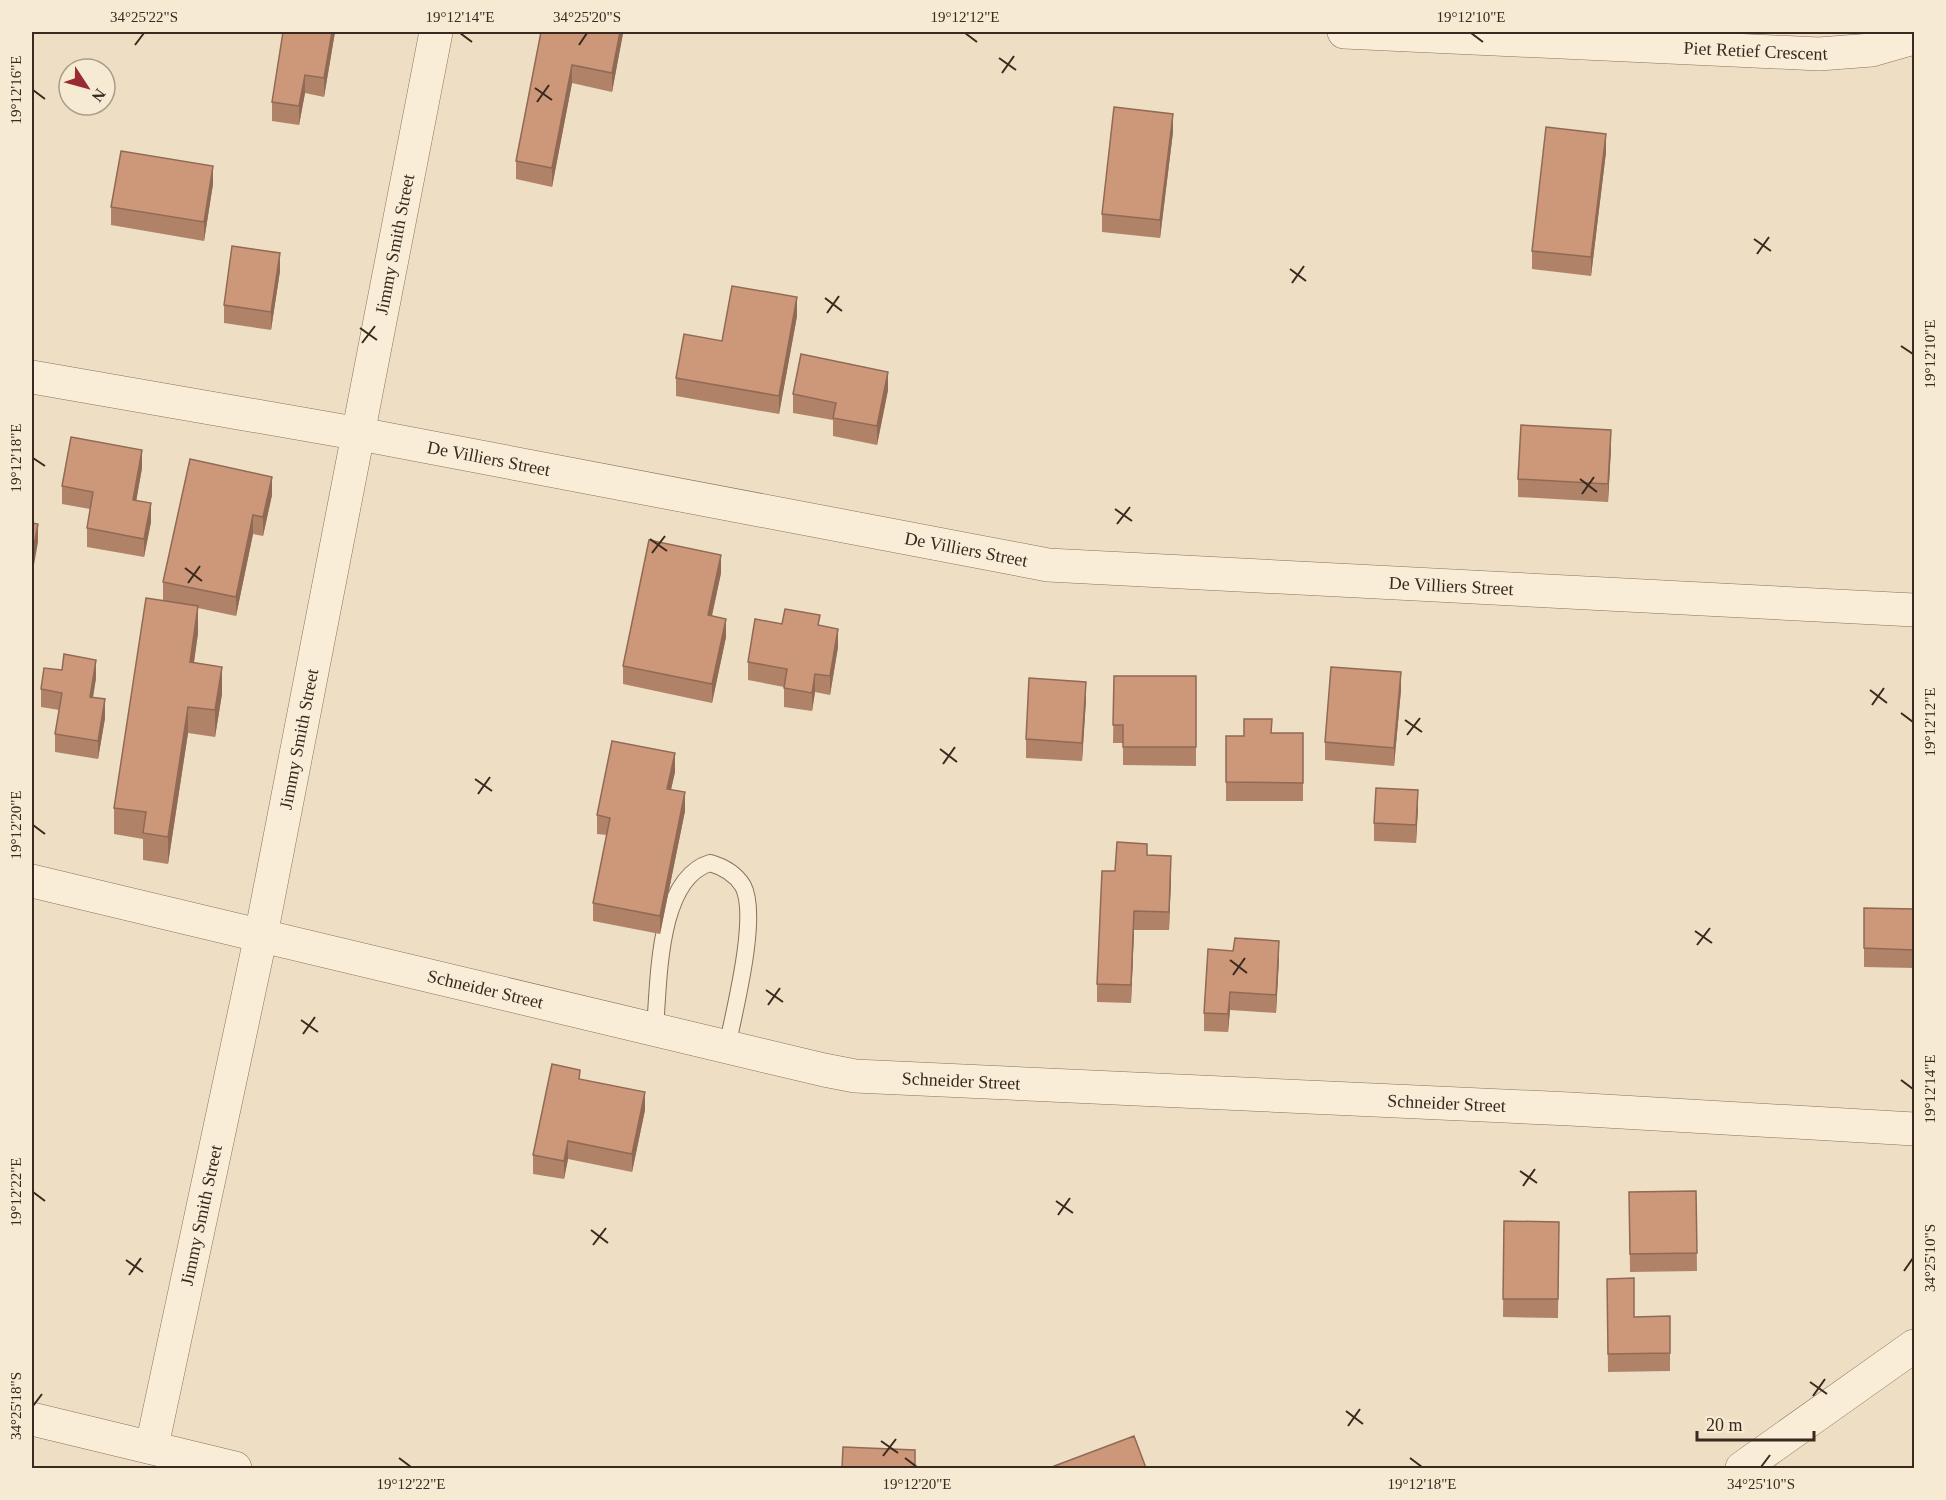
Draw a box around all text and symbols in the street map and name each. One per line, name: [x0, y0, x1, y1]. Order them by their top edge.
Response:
text: 34°25'22"S: [110, 9, 178, 25]
text: 19°12'14"E: [426, 9, 495, 25]
text: 34°25'20"S: [553, 9, 621, 25]
text: 19°12'12"E: [931, 9, 1000, 25]
text: 19°12'10"E: [1437, 9, 1506, 25]
street label: Piet Retief Crescent: [1683, 38, 1828, 64]
text: 19°12'16"E: [8, 56, 24, 125]
north arrow: [57, 57, 117, 117]
text: N: [88, 86, 109, 106]
street label: Jimmy Smith Street: [371, 172, 418, 317]
text: 19°12'10"E: [1922, 320, 1938, 389]
text: 19°12'18"E: [8, 424, 24, 493]
street label: De Villiers Street: [426, 437, 552, 480]
street label: De Villiers Street: [903, 528, 1029, 571]
street label: De Villiers Street: [1388, 573, 1514, 599]
street label: Jimmy Smith Street: [276, 667, 322, 811]
text: 19°12'12"E: [1922, 688, 1938, 757]
text: 19°12'20"E: [8, 791, 24, 860]
street label: Schneider Street: [425, 966, 545, 1013]
text: 19°12'14"E: [1922, 1055, 1938, 1124]
street label: Schneider Street: [901, 1068, 1021, 1094]
street label: Schneider Street: [1387, 1091, 1506, 1116]
street label: Jimmy Smith Street: [177, 1143, 226, 1287]
text: 19°12'22"E: [8, 1158, 24, 1227]
text: 34°25'10"S: [1922, 1224, 1938, 1292]
text: 34°25'18"S: [8, 1372, 24, 1440]
scale bar: [1697, 1404, 1814, 1442]
text: 20 m: [1706, 1415, 1743, 1435]
text: 19°12'22"E: [377, 1476, 446, 1492]
text: 19°12'20"E: [883, 1476, 952, 1492]
text: 19°12'18"E: [1388, 1476, 1457, 1492]
text: 34°25'10"S: [1727, 1476, 1795, 1492]

